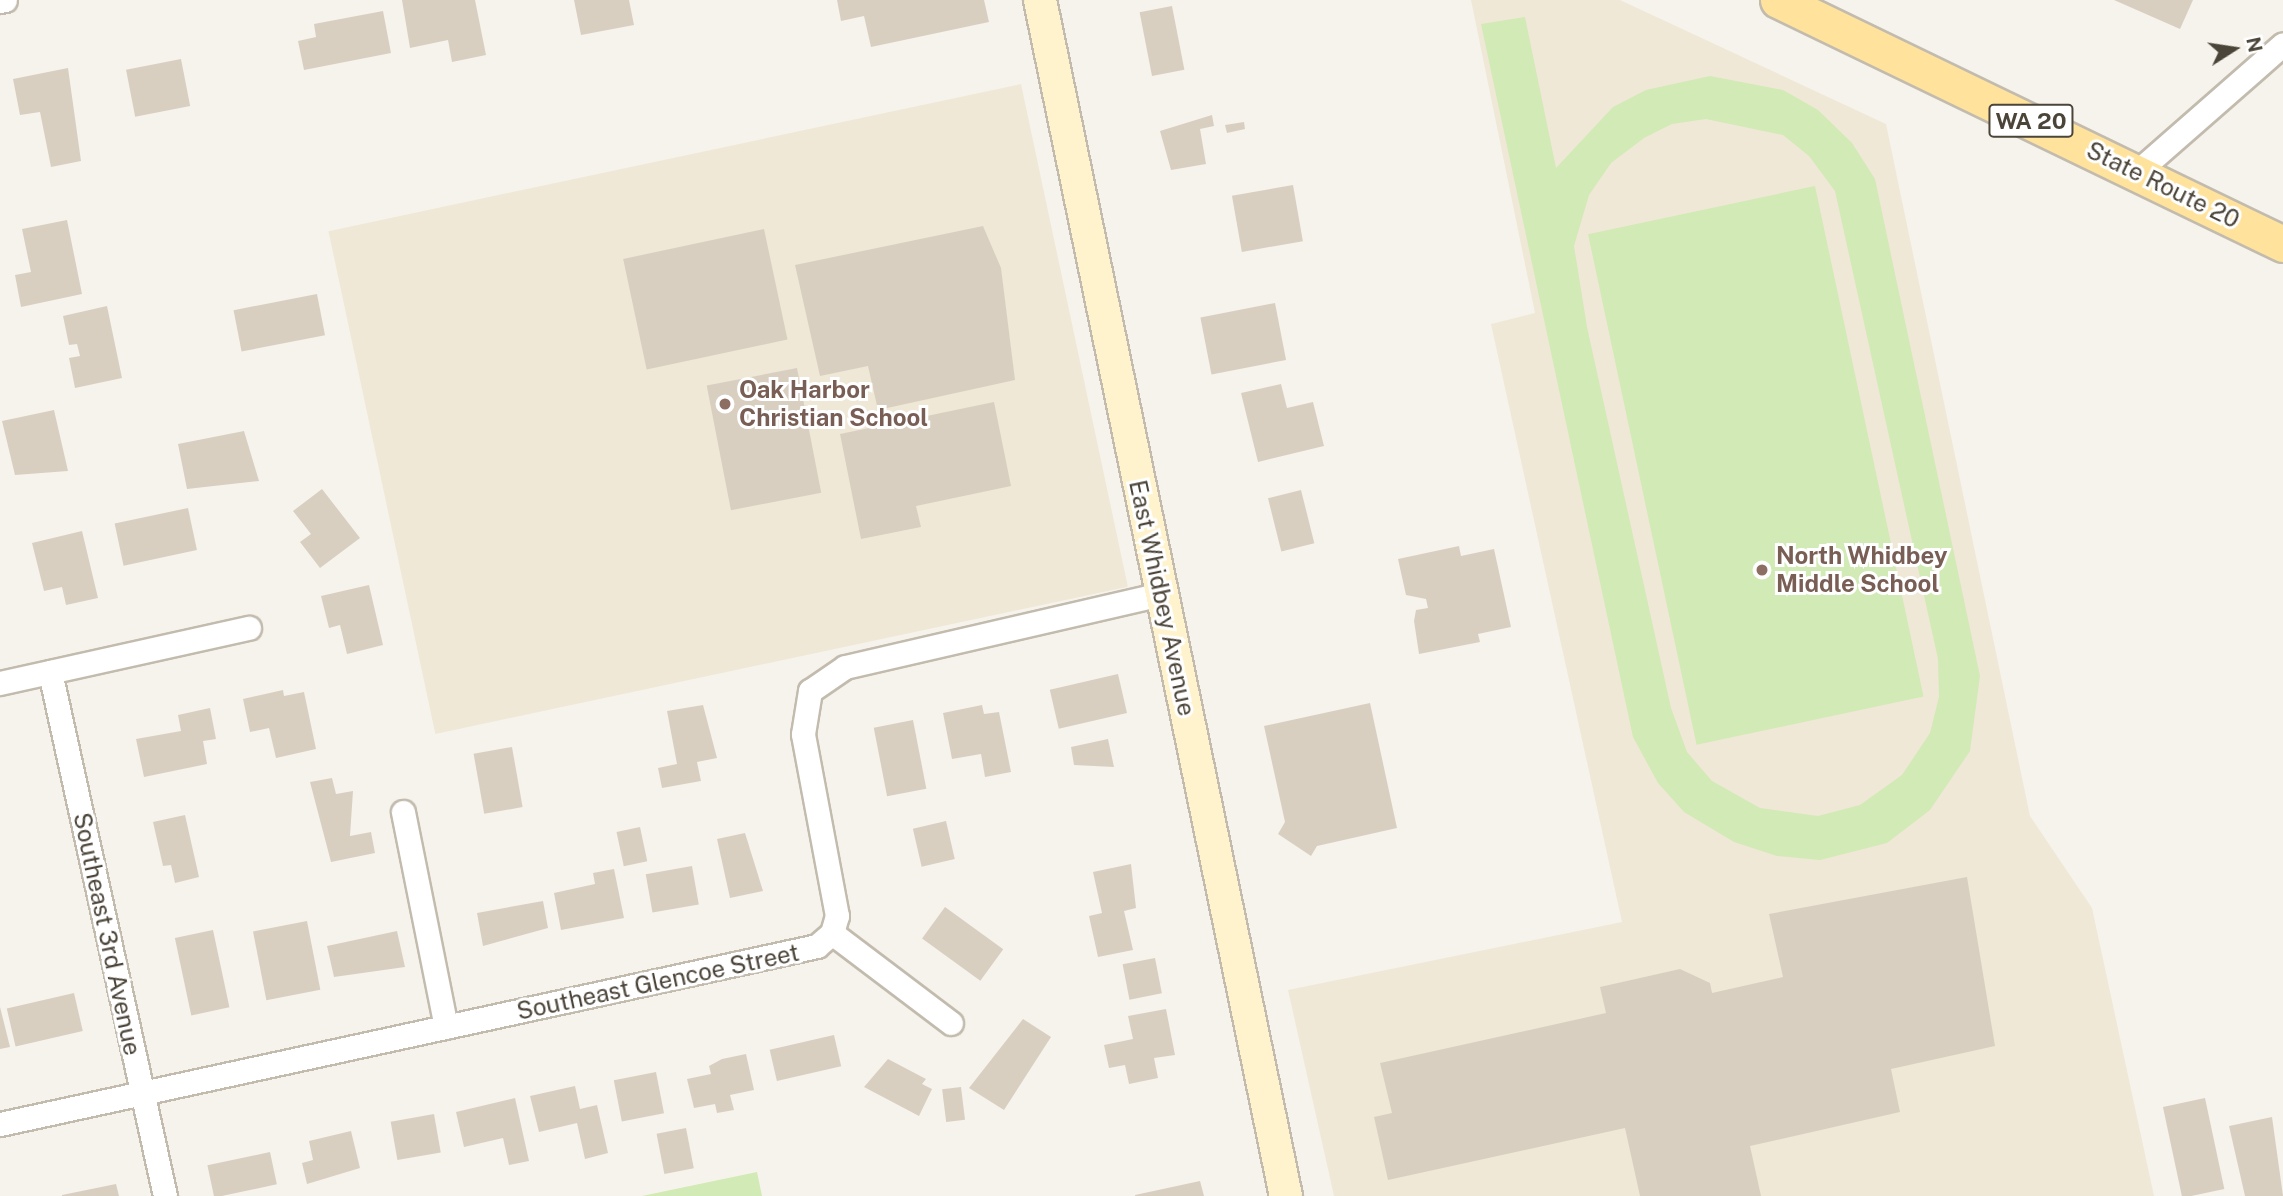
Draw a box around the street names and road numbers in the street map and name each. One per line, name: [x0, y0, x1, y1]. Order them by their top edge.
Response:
road number: WA 20: [1987, 102, 2075, 140]
street label: State Route 20: [2082, 135, 2244, 235]
street label: East Whidbey Avenue: [1123, 477, 1201, 719]
street label: Southeast 3rd Avenue: [67, 810, 147, 1058]
street label: Southeast Glencoe Street: [514, 938, 802, 1026]

